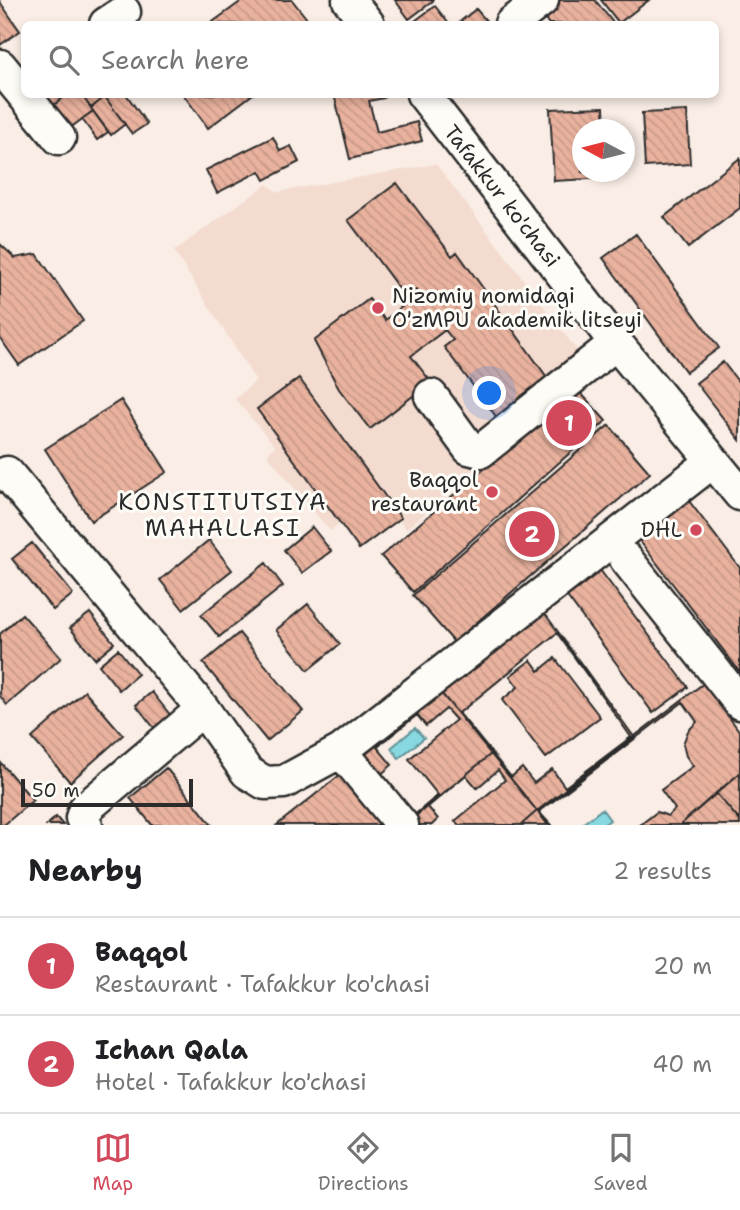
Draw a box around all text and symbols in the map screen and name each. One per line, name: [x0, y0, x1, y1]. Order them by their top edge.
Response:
search box: [21, 21, 719, 98]
icon: search: [45, 41, 83, 79]
text: Search here: [101, 42, 250, 77]
street label: Tafakkur ko'chasi: [438, 119, 566, 273]
north arrow: [572, 119, 635, 182]
place label: Nizomiy nomidagi O'zMPU akademik litseyi: [392, 282, 642, 334]
marker: Nizomiy nomidagi O'zMPU akademik litseyi: [370, 300, 386, 316]
your location: [472, 376, 506, 410]
pin: 1: [546, 397, 592, 449]
place label: Baqqol restaurant: [371, 466, 479, 518]
marker: Baqqol restaurant: [484, 484, 500, 500]
district label: KONSTITUTSIYA MAHALLASI: [118, 487, 328, 543]
pin: 2: [509, 508, 555, 560]
place label: DHL: [641, 516, 682, 544]
marker: DHL: [688, 522, 704, 538]
scale bar: [21, 776, 192, 808]
text: 50 m: [32, 778, 80, 803]
text: Nearby: [28, 850, 143, 891]
text: 2 results: [613, 856, 712, 886]
text: Baqqol: [95, 934, 188, 969]
text: 1: [46, 951, 56, 981]
text: 20 m: [653, 951, 712, 981]
text: Restaurant · Tafakkur ko'chasi: [95, 969, 430, 999]
text: Ichan Qala: [95, 1032, 248, 1067]
text: 2: [43, 1049, 59, 1079]
text: 40 m: [652, 1049, 712, 1079]
text: Hotel · Tafakkur ko'chasi: [95, 1067, 367, 1097]
tab: Map: [92, 1129, 133, 1196]
tab: Directions: [318, 1129, 409, 1196]
tab: Saved: [594, 1129, 648, 1196]

